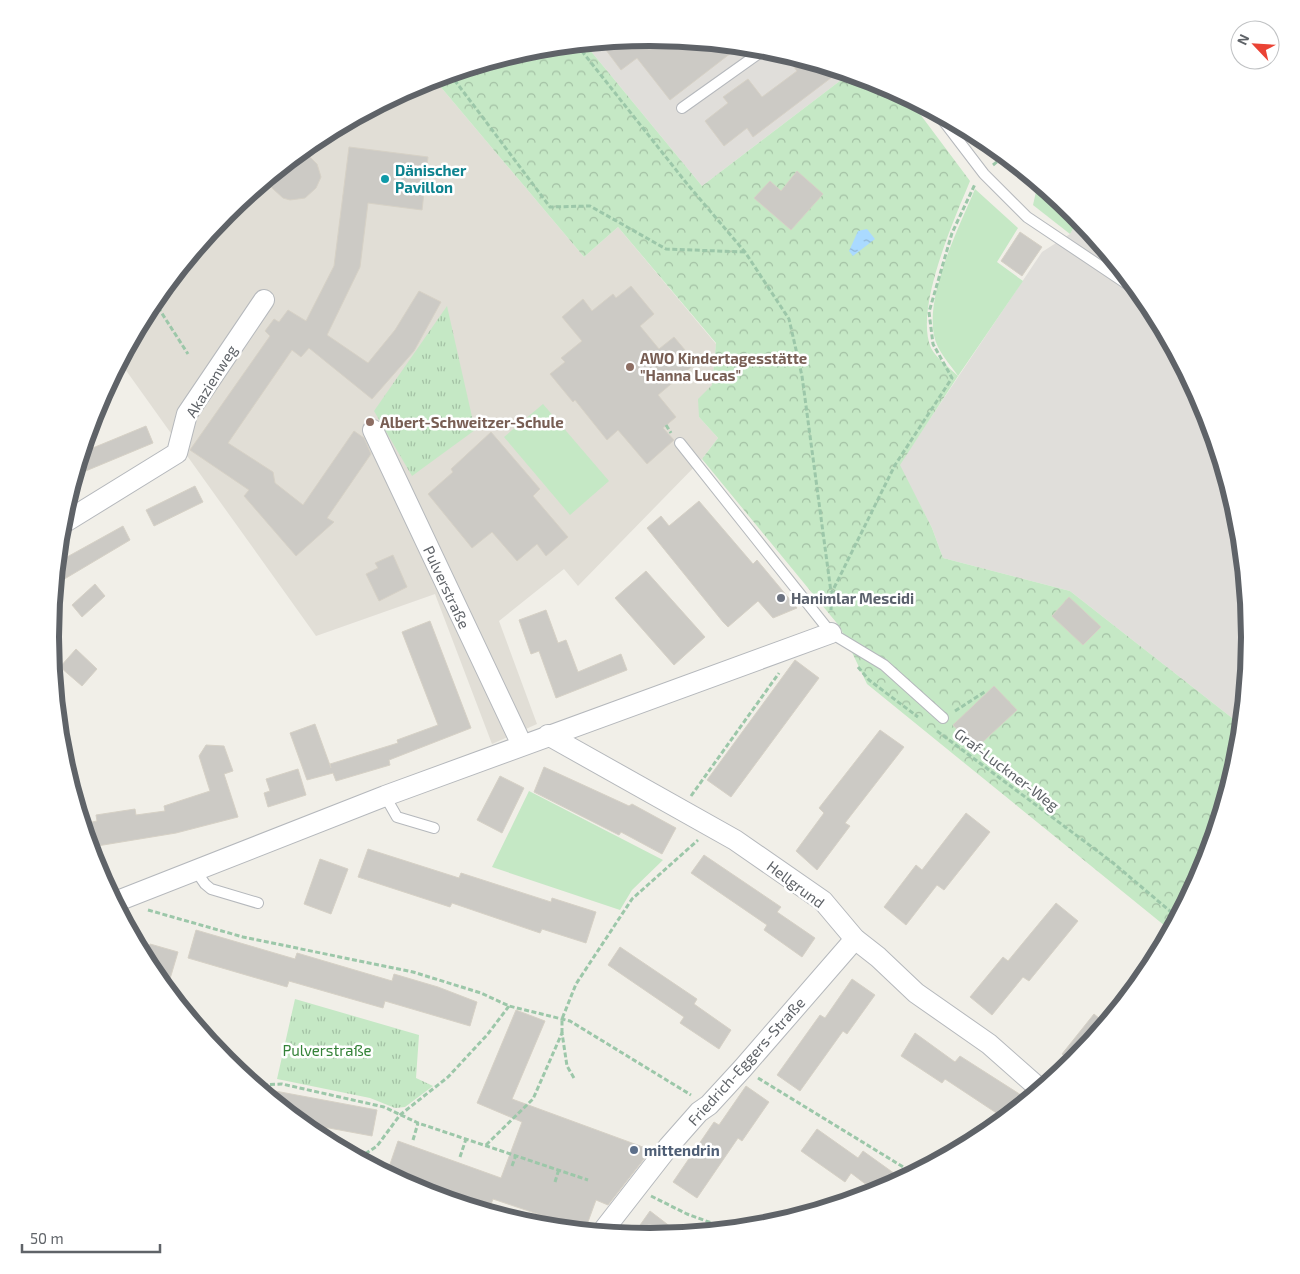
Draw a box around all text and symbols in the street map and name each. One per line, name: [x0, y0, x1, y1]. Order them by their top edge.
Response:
north arrow: [1230, 20, 1280, 70]
text: N: [1233, 31, 1253, 47]
place label: Dänischer Pavillon: [395, 161, 467, 196]
marker: Dänischer Pavillon: [379, 173, 391, 185]
street label: Akazienweg: [182, 341, 241, 421]
place label: AWO Kindertagesstätte "Hanna Lucas": [640, 349, 807, 384]
marker: AWO Kindertagesstätte "Hanna Lucas": [624, 361, 636, 373]
place label: Albert-Schweitzer-Schule: [380, 413, 564, 431]
marker: Albert-Schweitzer-Schule: [364, 416, 376, 428]
street label: Pulverstraße: [420, 543, 474, 631]
place label: Hanimlar Mescidi: [791, 589, 914, 607]
marker: Hanimlar Mescidi: [775, 592, 787, 604]
street label: Graf-Luckner-Weg: [951, 724, 1063, 814]
street label: Hellgrund: [764, 857, 828, 911]
street label: Friedrich-Eggers-Straße: [684, 993, 808, 1129]
park label: Pulverstraße: [282, 1041, 372, 1059]
place label: mittendrin: [644, 1141, 720, 1159]
marker: mittendrin: [628, 1144, 640, 1156]
scale bar: [22, 1222, 160, 1254]
text: 50 m: [30, 1229, 64, 1247]

